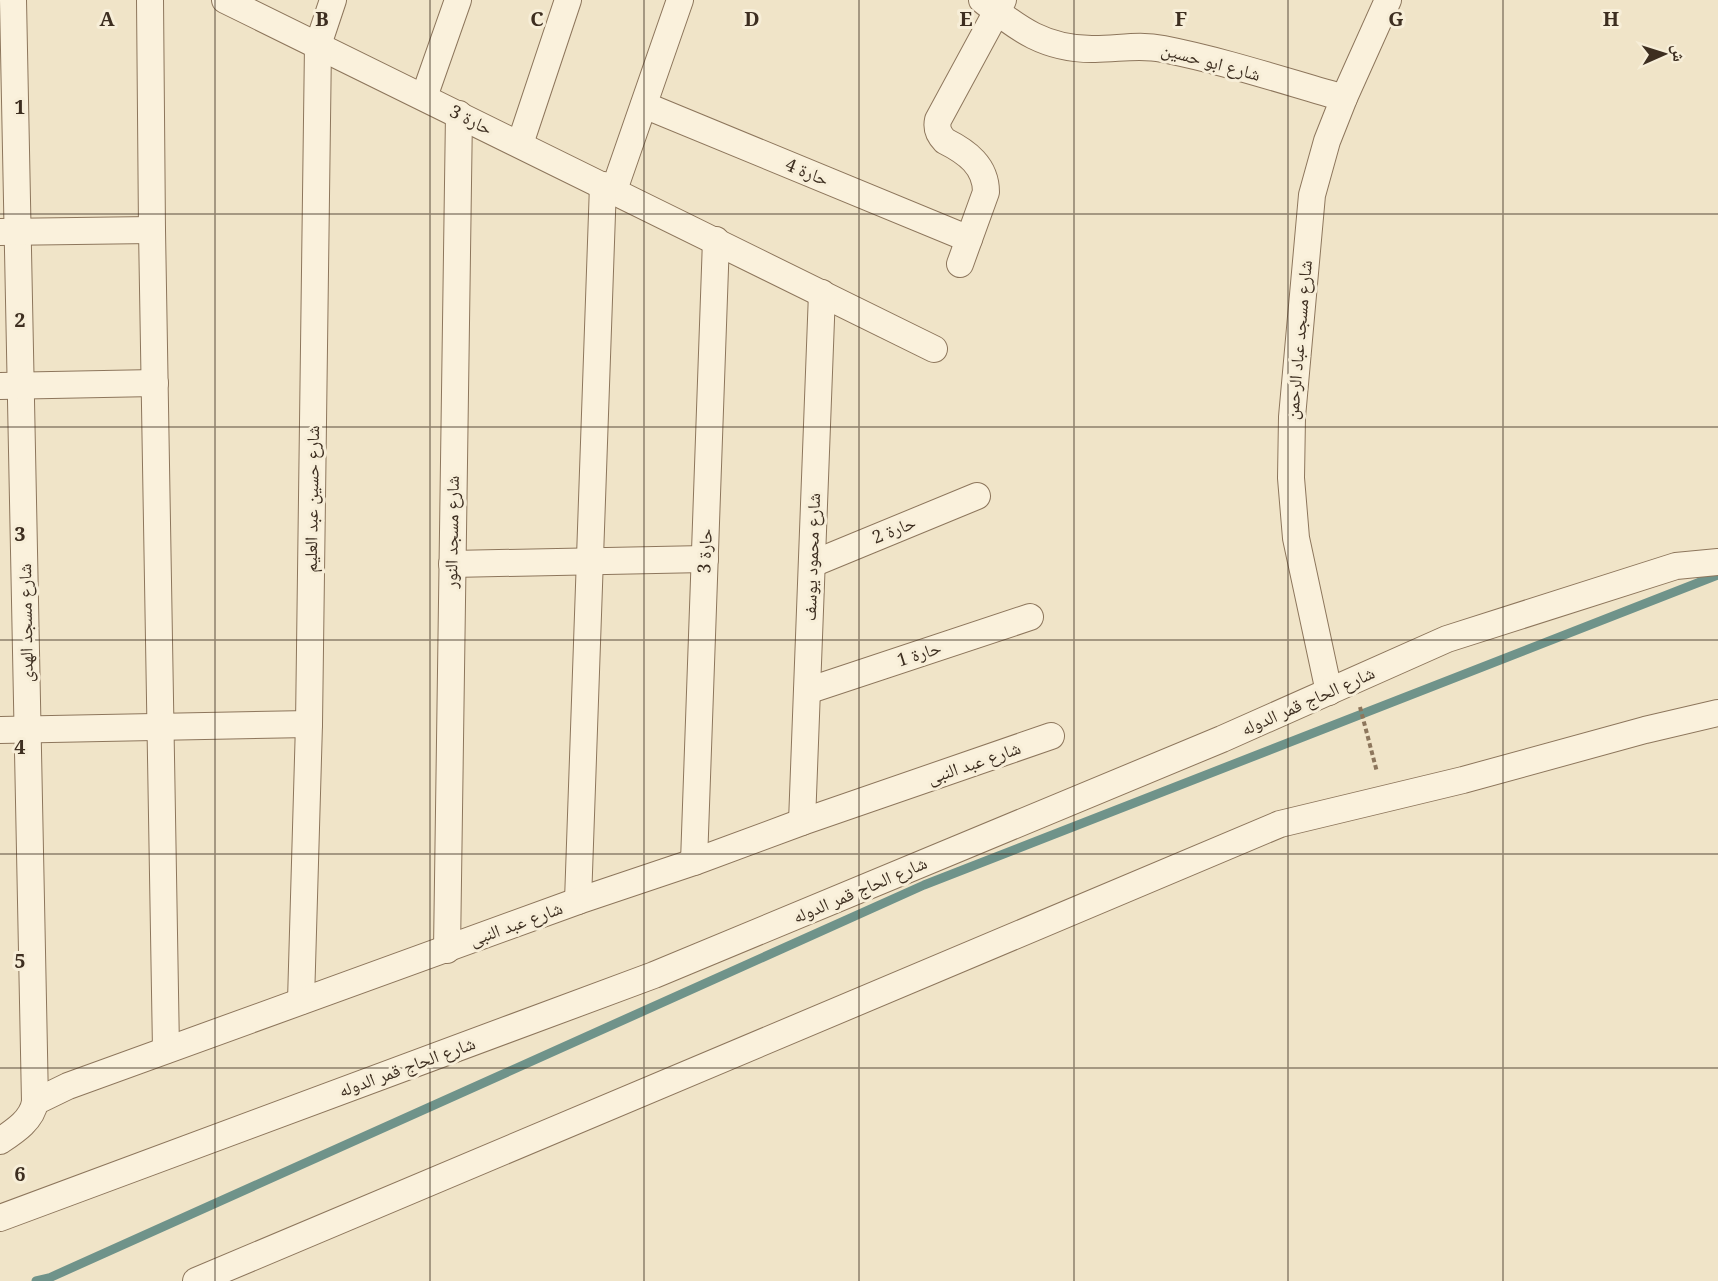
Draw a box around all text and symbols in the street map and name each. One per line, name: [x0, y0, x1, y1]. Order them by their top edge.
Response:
text: A: [99, 5, 115, 32]
text: B: [315, 5, 329, 32]
text: C: [530, 5, 544, 32]
text: D: [744, 5, 760, 32]
text: E: [959, 5, 973, 32]
text: F: [1175, 5, 1187, 32]
text: G: [1388, 5, 1404, 32]
text: H: [1603, 5, 1619, 32]
north arrow: [1634, 24, 1694, 84]
street label: شارع ابو حسين: [1159, 36, 1263, 86]
text: ش: [1668, 44, 1690, 62]
text: 1: [14, 93, 26, 120]
street label: حارة 3: [446, 98, 497, 140]
street label: حارة 4: [782, 152, 833, 191]
street label: شارع مسجد عباد الرحمن: [1279, 259, 1317, 421]
text: 2: [14, 306, 26, 333]
street label: شارع حسين عبد العليم: [298, 425, 325, 573]
street label: شارع مسجد النور: [438, 475, 464, 590]
street label: شارع محمود يوسف: [797, 492, 825, 621]
street label: حارة 2: [868, 510, 919, 549]
text: 3: [14, 520, 26, 547]
street label: حارة 3: [691, 528, 717, 574]
street label: شارع مسجد الهدى: [12, 563, 38, 683]
street label: حارة 1: [894, 635, 944, 671]
street label: شارع الحاج قمر الدوله: [1237, 660, 1378, 741]
text: 4: [14, 733, 26, 760]
street label: شارع عبد النبى: [924, 735, 1024, 789]
street label: شارع الحاج قمر الدوله: [789, 850, 931, 929]
street label: شارع عبد النبى: [466, 895, 566, 951]
text: 5: [14, 947, 26, 974]
street label: شارع الحاج قمر الدوله: [335, 1030, 479, 1103]
text: 6: [14, 1160, 26, 1187]

